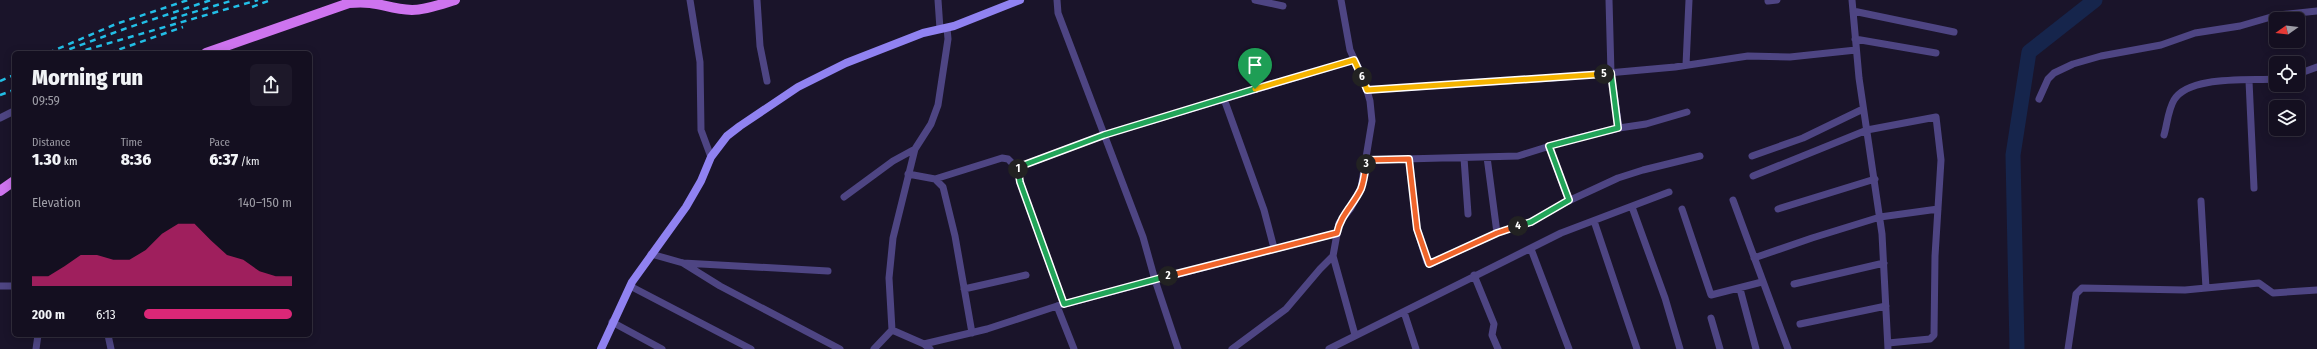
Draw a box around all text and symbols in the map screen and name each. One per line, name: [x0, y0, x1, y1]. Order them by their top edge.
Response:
north arrow: [2269, 12, 2305, 48]
map controls: [2269, 12, 2305, 136]
pin: [1238, 48, 1272, 89]
icon: arrive: [1244, 54, 1266, 76]
button: locate: [2269, 56, 2305, 92]
text: Morning run: [32, 64, 143, 91]
button: share: [250, 64, 292, 106]
pin: 5: [1594, 64, 1614, 84]
pin: 6: [1352, 67, 1372, 87]
text: 5: [1601, 67, 1607, 80]
text: 6: [1359, 70, 1365, 83]
text: 09:59: [32, 93, 60, 108]
button: layers: [2269, 100, 2305, 136]
text: Distance: [32, 136, 71, 149]
text: Time: [121, 136, 142, 149]
text: Pace: [209, 136, 230, 149]
text: 1.30: [32, 149, 61, 170]
text: 8:36: [121, 149, 151, 170]
text: 6:37: [209, 149, 238, 170]
pin: 3: [1356, 154, 1376, 174]
text: km: [61, 155, 77, 168]
text: /km: [238, 155, 259, 168]
text: 3: [1363, 157, 1369, 170]
pin: 1: [1008, 159, 1028, 179]
text: 1: [1016, 162, 1020, 175]
text: Elevation: [32, 195, 81, 210]
text: 140–150 m: [238, 195, 292, 210]
pin: 4: [1508, 216, 1528, 236]
text: 4: [1515, 219, 1521, 232]
pin: 2: [1158, 266, 1178, 286]
text: 2: [1165, 269, 1171, 282]
text: 200 m: [32, 307, 65, 322]
text: 6:13: [96, 307, 116, 322]

